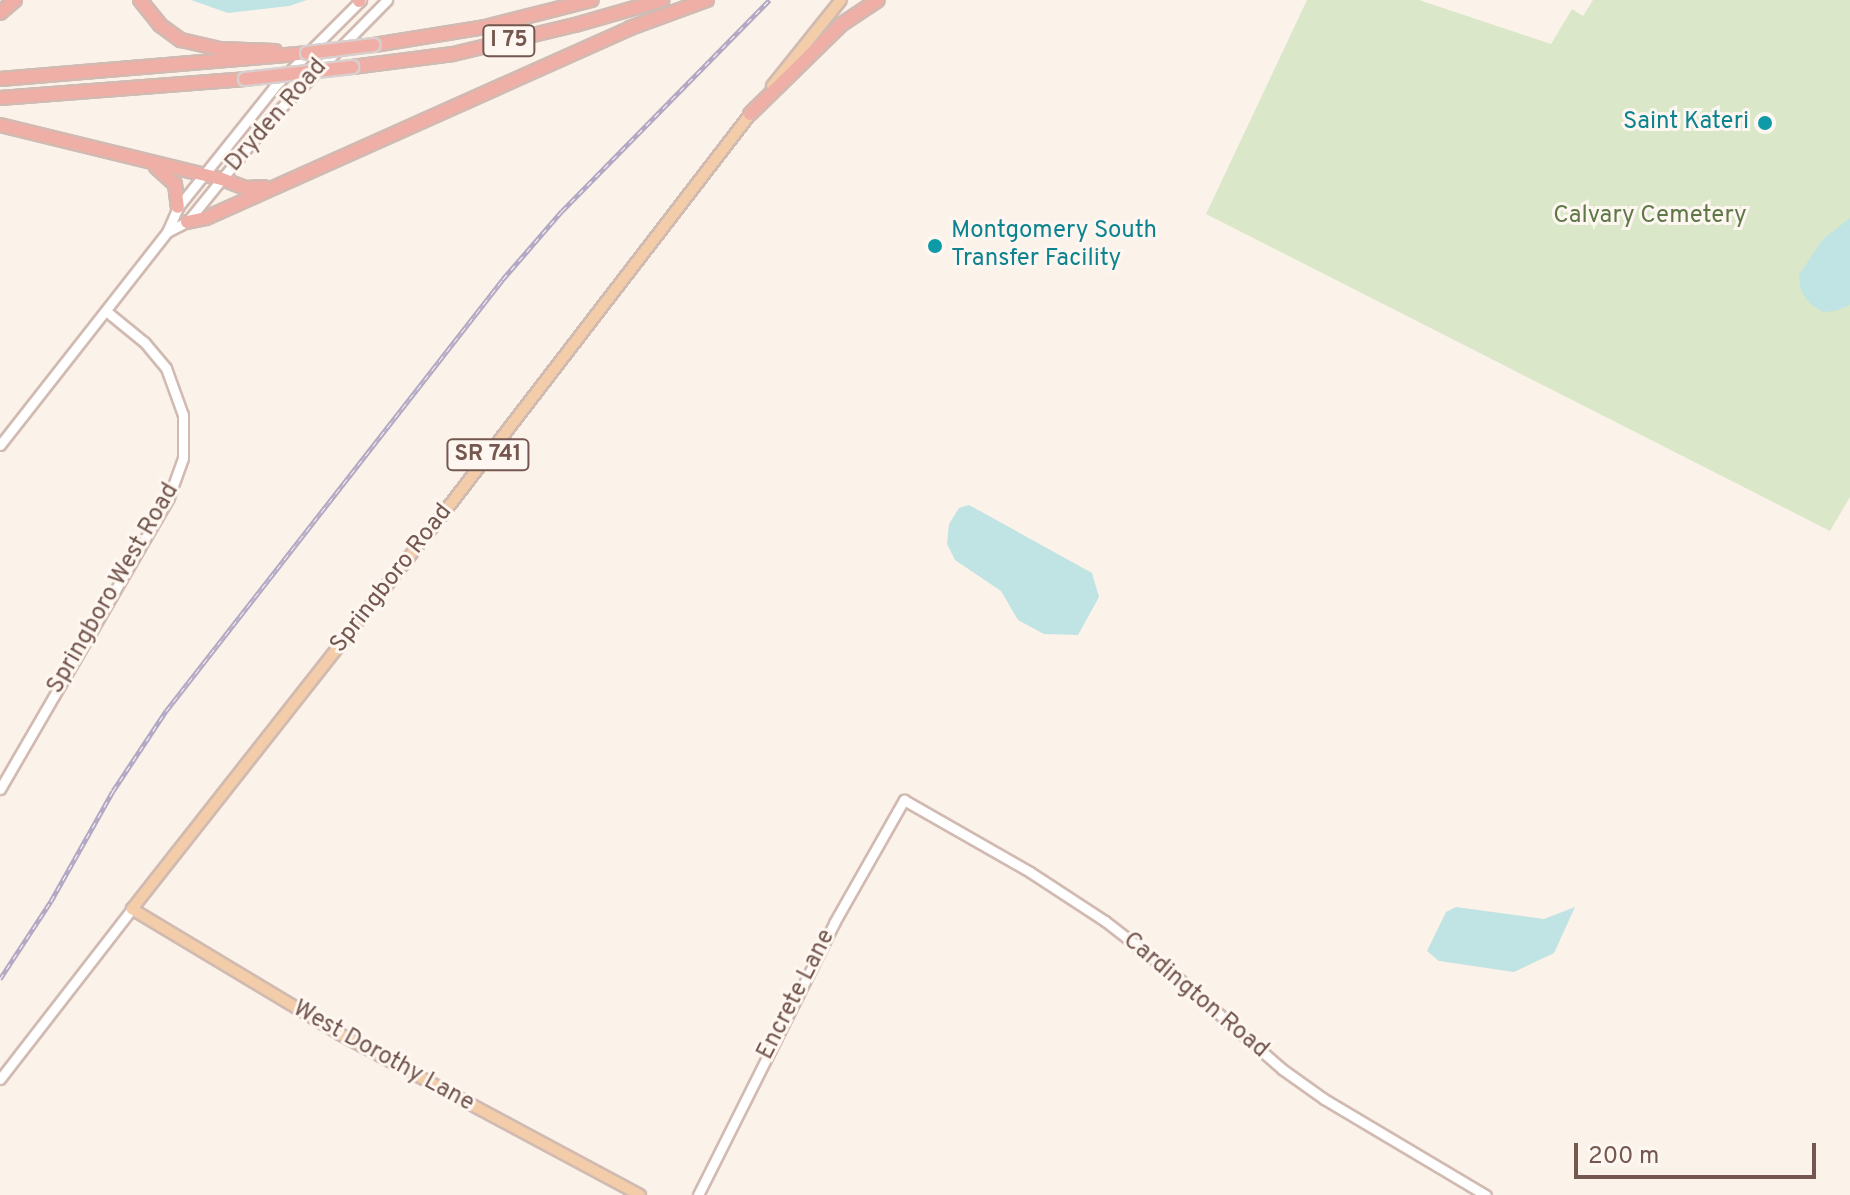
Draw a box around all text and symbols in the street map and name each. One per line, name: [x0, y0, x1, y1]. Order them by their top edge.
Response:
road number: I 75: [481, 23, 537, 59]
street label: Dryden Road: [220, 54, 334, 178]
place label: Saint Kateri: [1623, 109, 1749, 137]
marker: Saint Kateri: [1756, 114, 1774, 132]
park label: Calvary Cemetery: [1553, 203, 1747, 231]
place label: Montgomery South Transfer Facility: [951, 218, 1157, 274]
marker: Montgomery South Transfer Facility: [926, 237, 944, 255]
road number: SR 741: [446, 437, 530, 473]
street label: Springboro West Road: [42, 478, 186, 700]
street label: Springboro Road: [325, 499, 459, 659]
street label: Encrete Lane: [752, 925, 842, 1065]
street label: Cardington Road: [1116, 927, 1274, 1065]
street label: West Dorothy Lane: [287, 995, 479, 1119]
scale bar: [1578, 1127, 1820, 1177]
text: 200 m: [1588, 1142, 1659, 1172]

